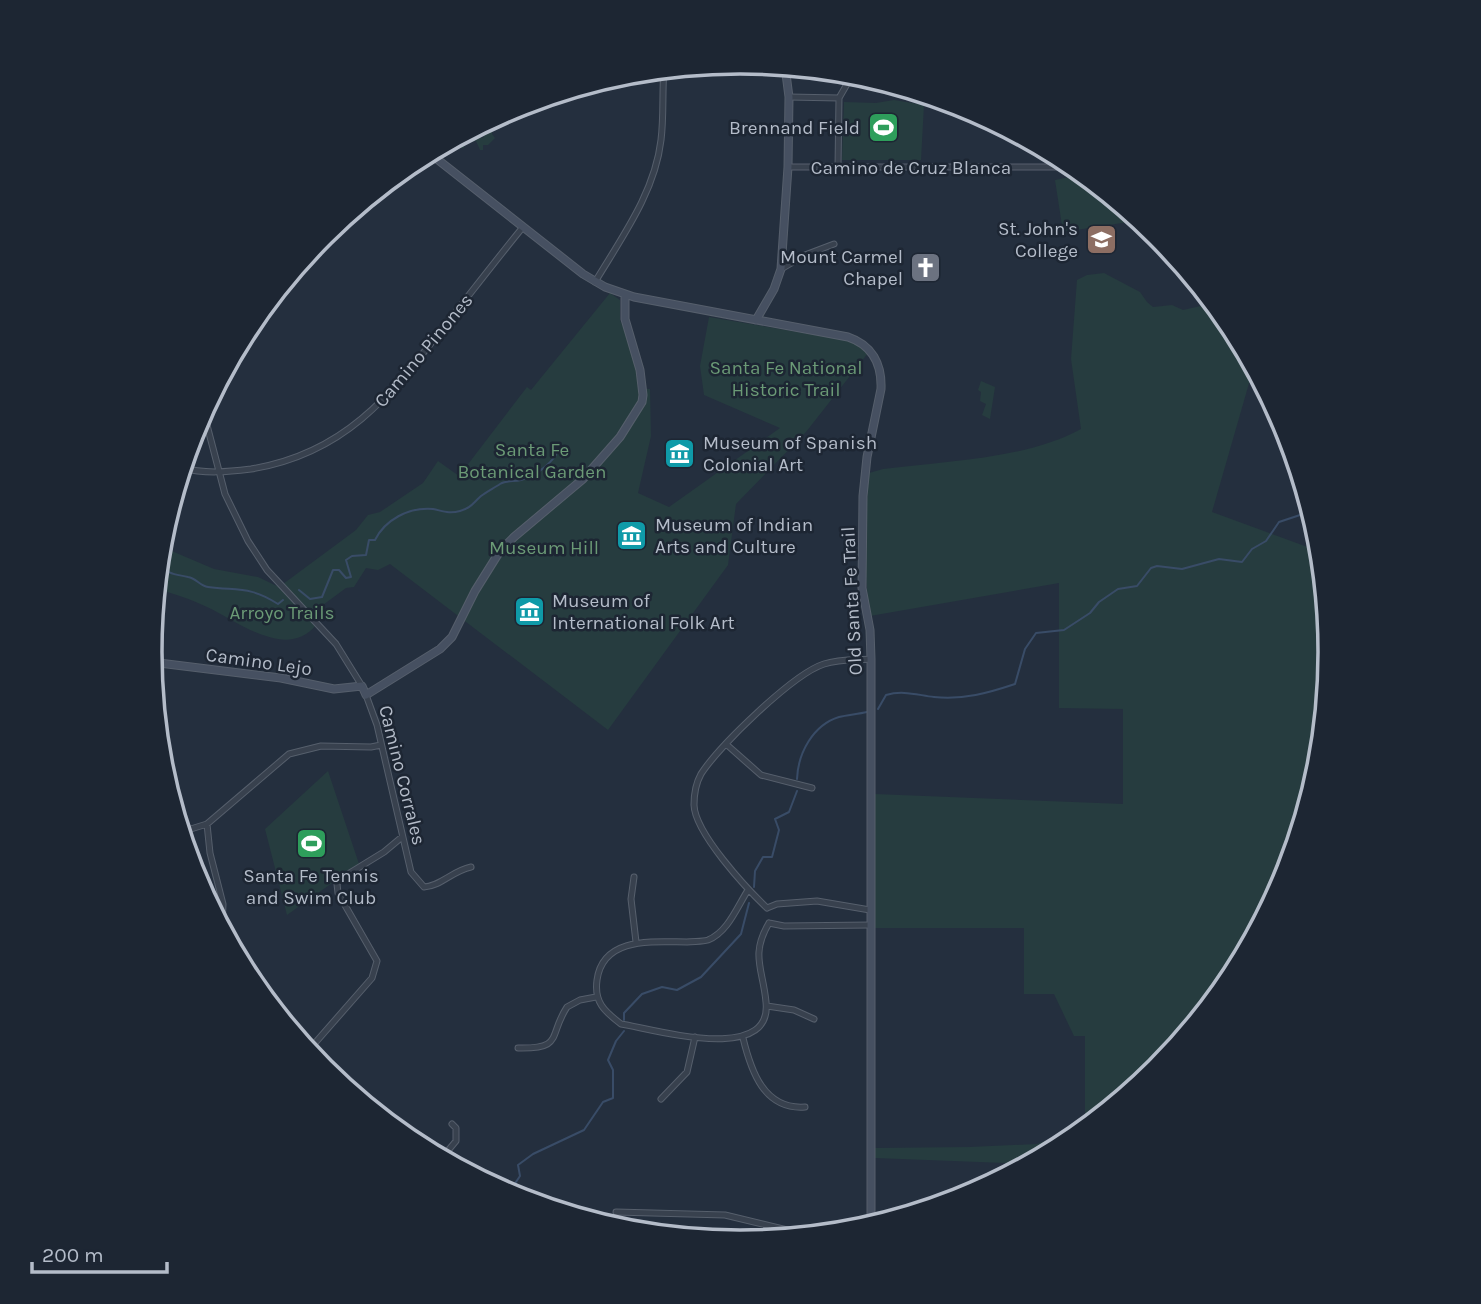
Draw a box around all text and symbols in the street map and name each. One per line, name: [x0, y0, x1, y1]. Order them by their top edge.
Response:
sports icon: Brennand Field: [866, 110, 900, 144]
place label: Brennand Field: [729, 117, 860, 139]
street label: Camino de Cruz Blanca: [811, 157, 1011, 179]
place label: St. John's College: [998, 218, 1078, 262]
school or university icon: St. John's College: [1084, 222, 1118, 256]
place label: Mount Carmel Chapel: [780, 246, 903, 290]
church icon: Mount Carmel Chapel: [909, 250, 943, 284]
street label: Camino Pinones: [370, 290, 478, 412]
park label: Santa Fe National Historic Trail: [709, 357, 863, 401]
place label: Museum of Spanish Colonial Art: [703, 432, 877, 476]
museum icon: Museum of Spanish Colonial Art: [663, 436, 697, 470]
park label: Santa Fe Botanical Garden: [457, 439, 607, 483]
place label: Museum of Indian Arts and Culture: [655, 514, 813, 558]
museum icon: Museum of Indian Arts and Culture: [615, 518, 649, 552]
street label: Old Santa Fe Trail: [837, 526, 867, 676]
park label: Museum Hill: [489, 537, 599, 559]
place label: Museum of International Folk Art: [552, 590, 735, 634]
museum icon: Museum of International Folk Art: [512, 594, 546, 628]
park label: Arroyo Trails: [229, 602, 335, 624]
street label: Camino Lejo: [204, 644, 313, 680]
street label: Camino Corrales: [374, 703, 430, 847]
sports icon: Santa Fe Tennis and Swim Club: [294, 827, 328, 861]
place label: Santa Fe Tennis and Swim Club: [243, 865, 379, 909]
scale bar: [32, 1230, 166, 1274]
text: 200 m: [42, 1243, 104, 1267]

